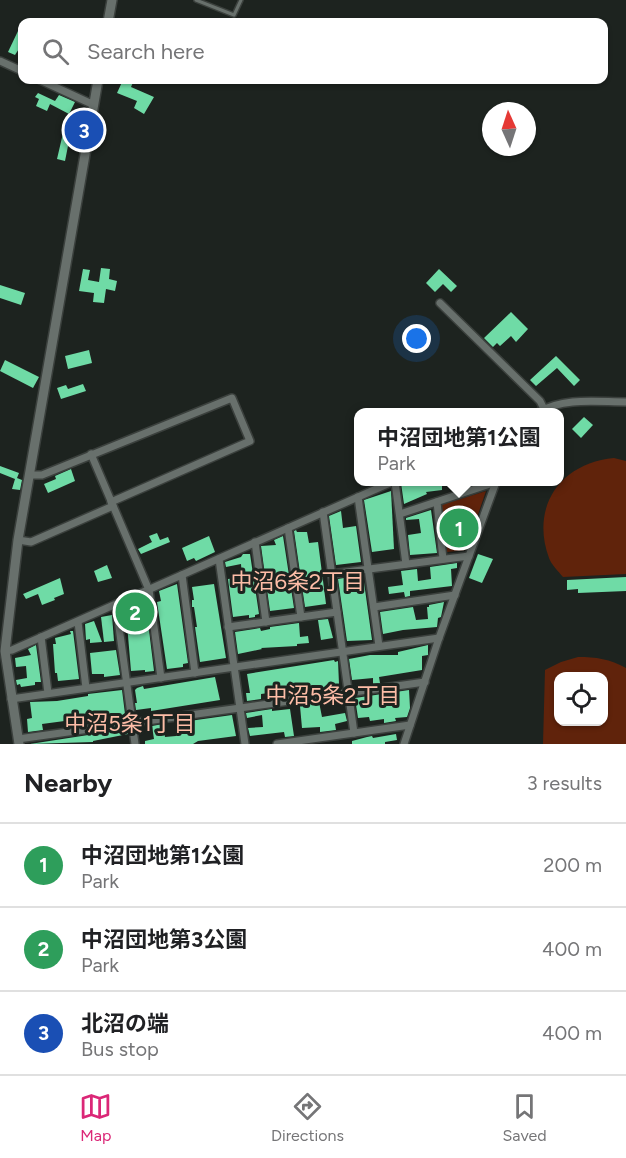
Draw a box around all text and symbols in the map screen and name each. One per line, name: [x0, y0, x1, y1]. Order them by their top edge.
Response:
search box: [18, 18, 608, 84]
icon: search: [39, 35, 72, 68]
text: Search here: [87, 38, 205, 65]
north arrow: [482, 102, 536, 156]
pin: 3: [64, 108, 104, 152]
your location: [402, 324, 431, 353]
popup: [354, 408, 564, 486]
text: 中沼団地第1公園: [377, 424, 541, 451]
text: Park: [377, 451, 415, 475]
pin: 1: [440, 506, 478, 550]
district label: 中沼6条2丁目: [231, 568, 365, 595]
pin: 2: [116, 590, 154, 634]
map controls: [554, 672, 608, 726]
button: locate: [554, 672, 608, 726]
district label: 中沼5条2丁目: [266, 682, 400, 709]
district label: 中沼5条1丁目: [64, 710, 196, 737]
text: Nearby: [24, 767, 112, 799]
text: 3 results: [527, 771, 602, 795]
text: 中沼団地第1公園: [81, 842, 244, 869]
text: 1: [39, 853, 48, 877]
text: 200 m: [543, 853, 602, 877]
text: Park: [81, 869, 119, 893]
text: 中沼団地第3公園: [81, 926, 247, 953]
text: 2: [38, 937, 49, 961]
text: 400 m: [542, 937, 602, 961]
text: Park: [81, 953, 119, 977]
text: 北沼の端: [81, 1010, 169, 1037]
text: 3: [38, 1021, 49, 1045]
text: 400 m: [542, 1021, 602, 1045]
text: Bus stop: [81, 1037, 159, 1061]
tab: Map: [79, 1090, 112, 1145]
tab: Directions: [271, 1090, 344, 1145]
tab: Saved: [503, 1090, 547, 1145]

